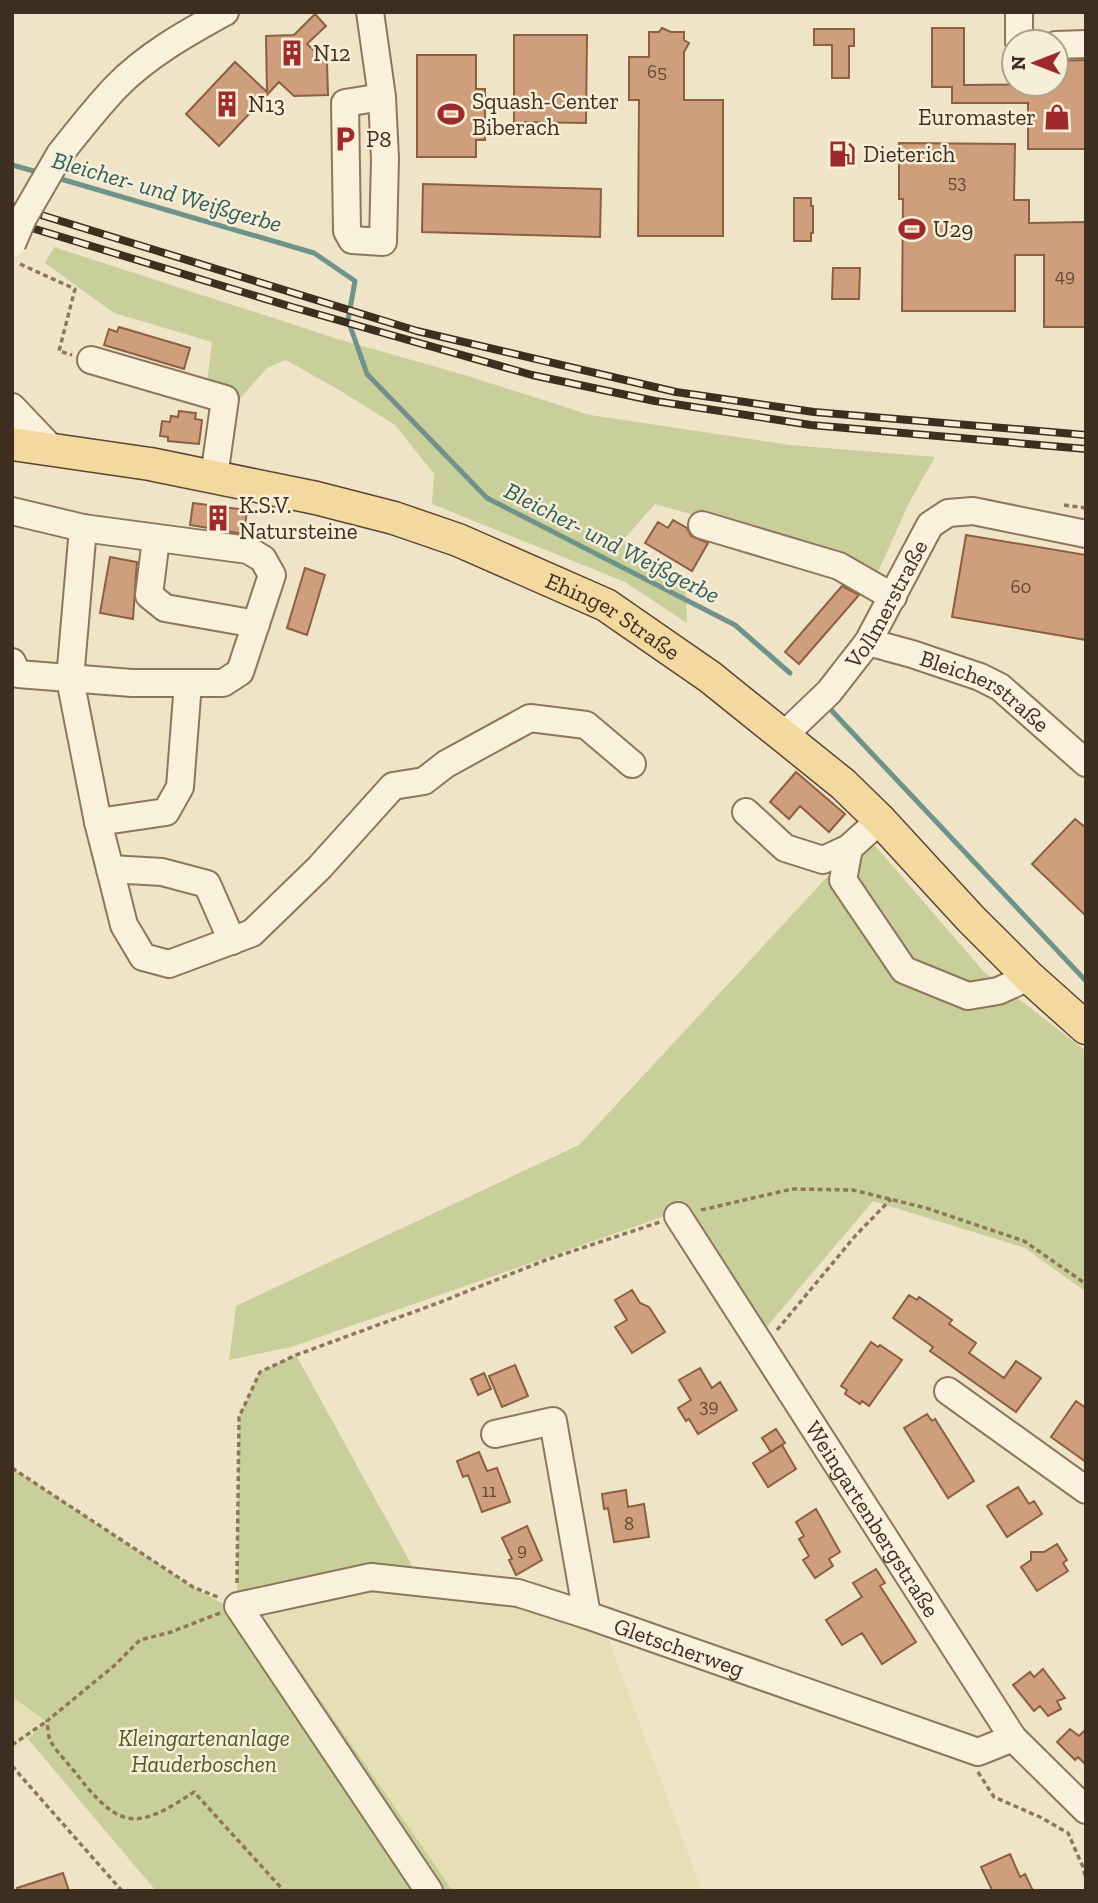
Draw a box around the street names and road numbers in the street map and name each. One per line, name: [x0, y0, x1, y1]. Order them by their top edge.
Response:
street label: Vollmerstraße: [838, 535, 934, 674]
street label: Ehinger Straße: [541, 566, 685, 666]
street label: Bleicherstraße: [916, 644, 1055, 738]
street label: Weingartenbergstraße: [799, 1416, 946, 1622]
street label: Gletscherweg: [610, 1612, 748, 1683]

